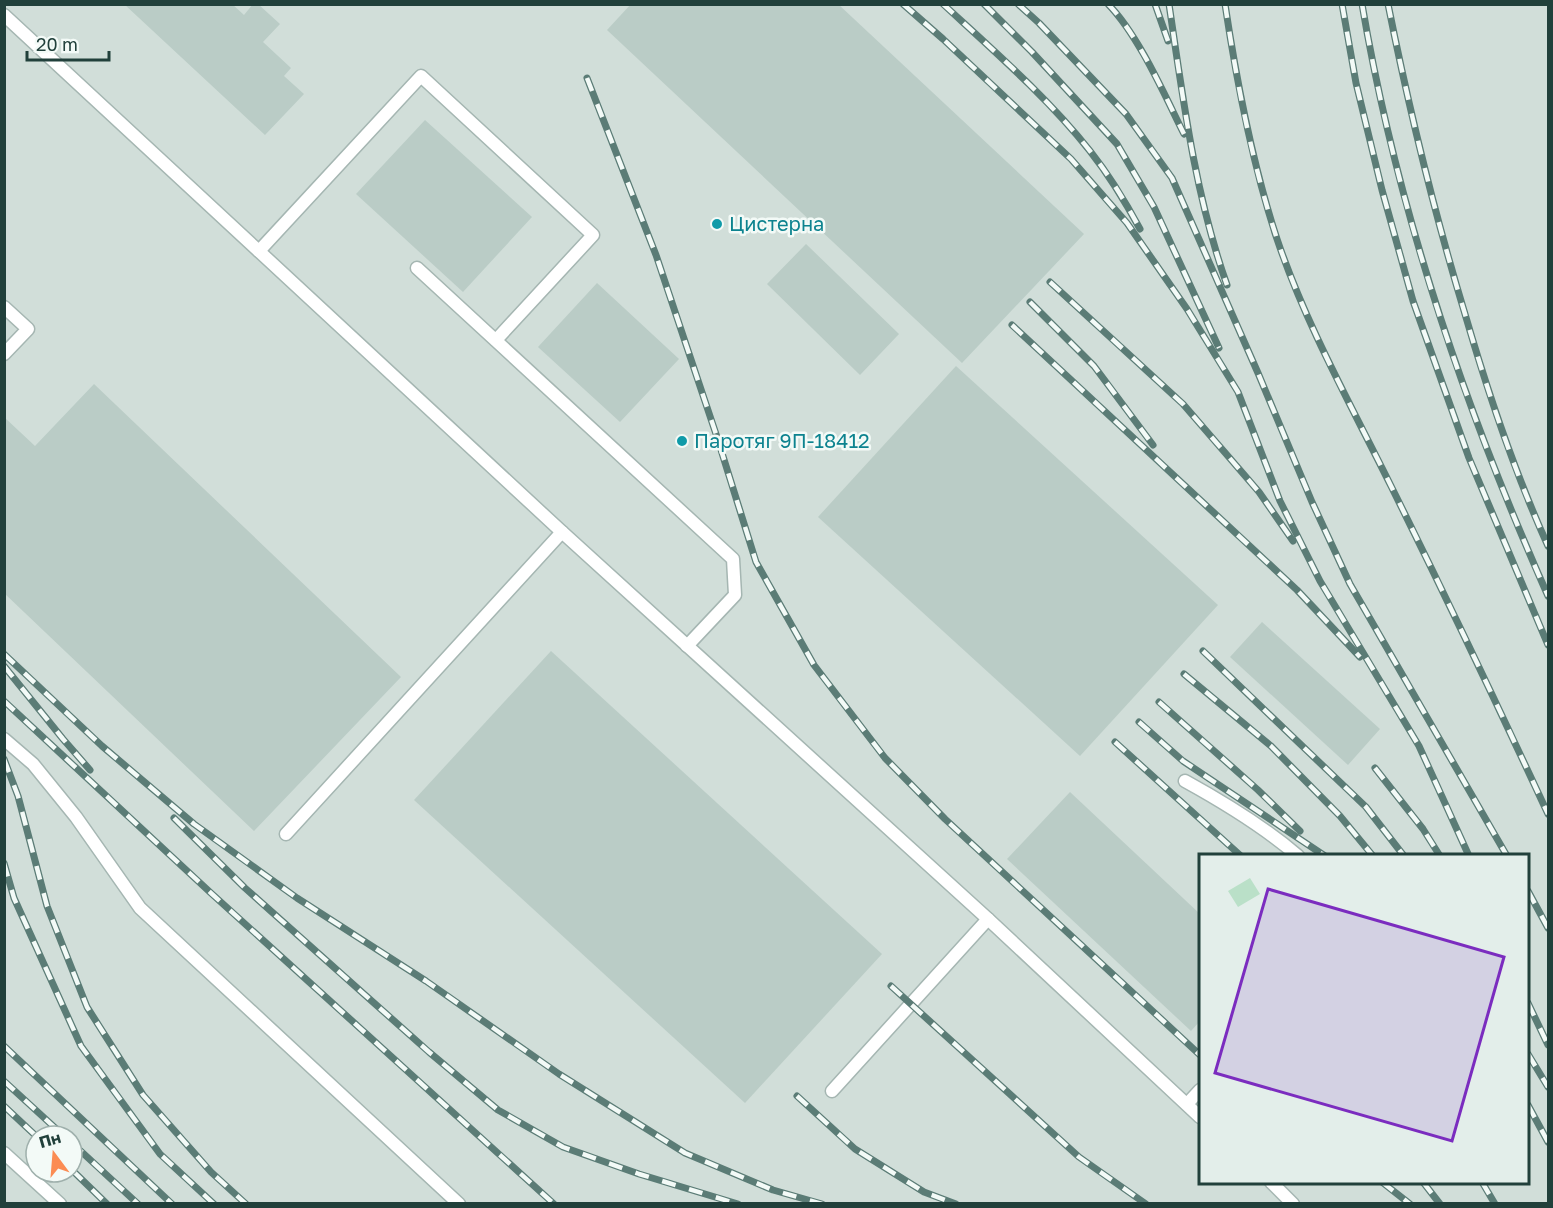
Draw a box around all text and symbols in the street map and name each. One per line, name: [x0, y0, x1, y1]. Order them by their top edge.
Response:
scale bar: [27, 24, 110, 62]
text: 20 m: [36, 33, 78, 55]
place label: Цистерна: [729, 211, 824, 235]
marker: Цистерна: [710, 217, 724, 231]
place label: Паротяг 9П-18412: [694, 428, 870, 452]
marker: Паротяг 9П-18412: [675, 434, 689, 448]
inset map: [1199, 854, 1529, 1184]
north arrow: [24, 1124, 84, 1184]
text: Пн: [37, 1127, 63, 1152]

